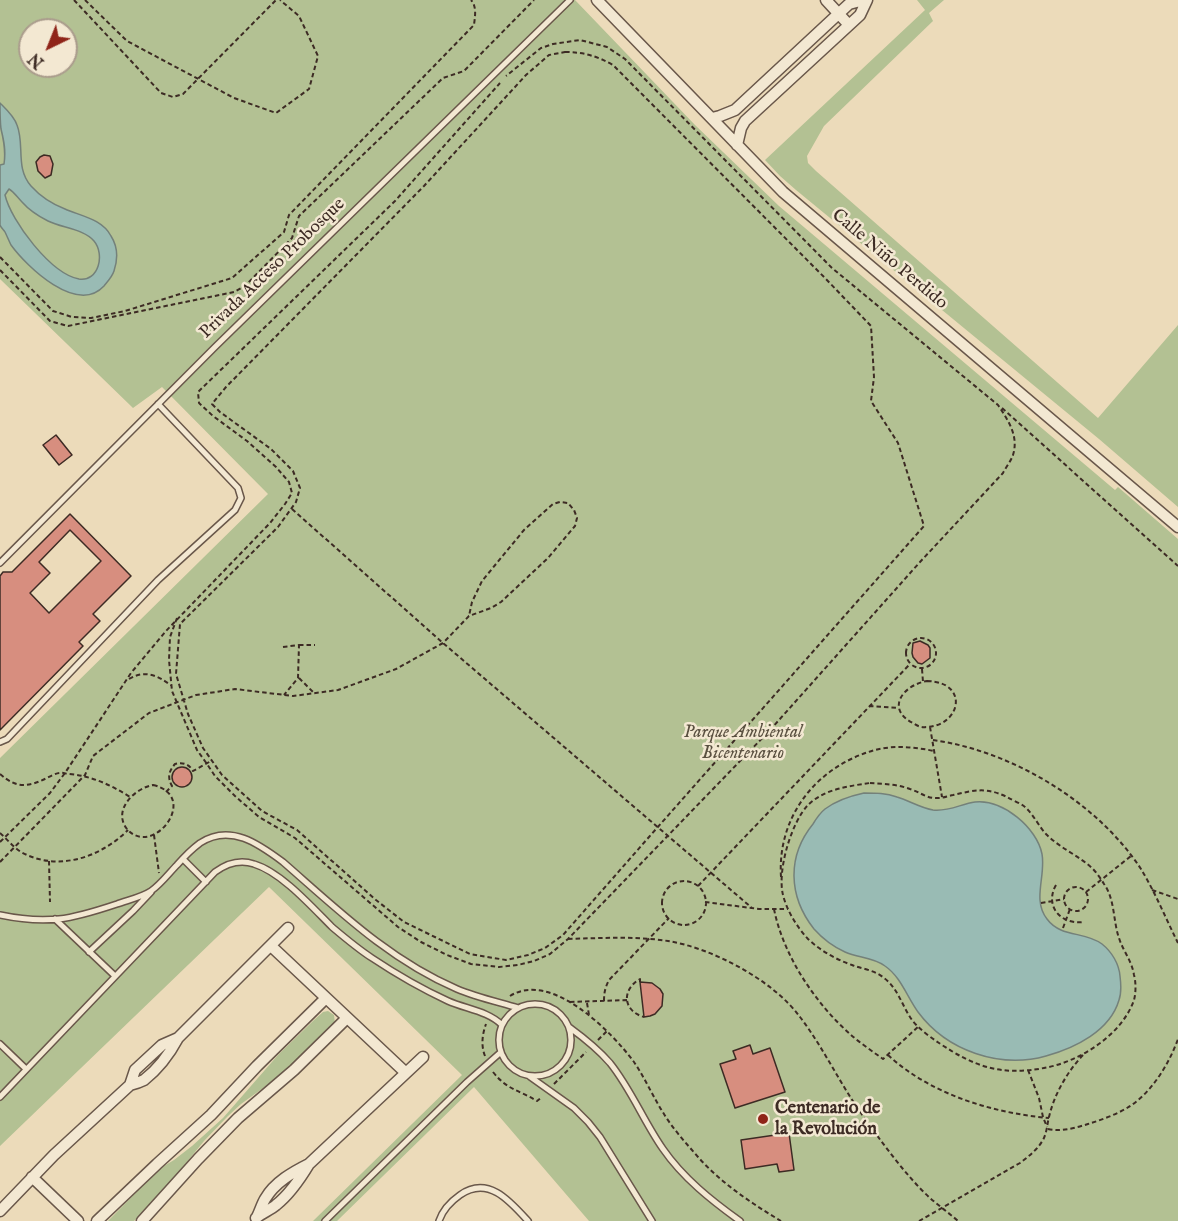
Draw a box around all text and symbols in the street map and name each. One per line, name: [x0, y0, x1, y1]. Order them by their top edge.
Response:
north arrow: [18, 18, 78, 78]
text: N: [25, 48, 49, 72]
street label: Privada Acceso Probosque: [196, 194, 350, 344]
street label: Calle Niño Perdido: [827, 205, 951, 315]
park label: Parque Ambiental Bicentenario: [684, 722, 802, 764]
place label: Centenario de la Revolución: [775, 1098, 880, 1140]
marker: Centenario de la Revolución: [756, 1112, 770, 1126]

